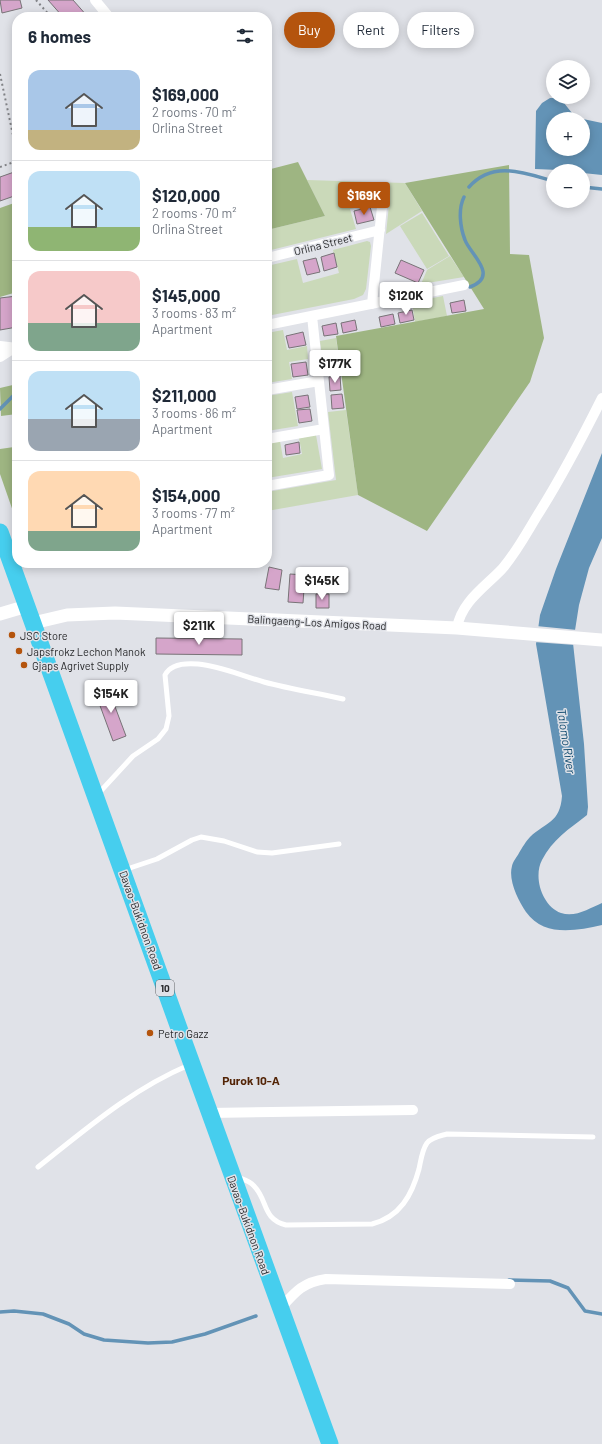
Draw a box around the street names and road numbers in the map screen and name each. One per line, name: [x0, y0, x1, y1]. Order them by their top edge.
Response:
street label: Orlina Street: [292, 230, 354, 258]
street label: Balingaeng-Los Amigos Road: [247, 612, 387, 632]
street label: Davao-Bukidnon Road: [117, 869, 165, 971]
road number: 10: [156, 980, 174, 996]
street label: Davao-Bukidnon Road: [225, 1174, 273, 1276]

